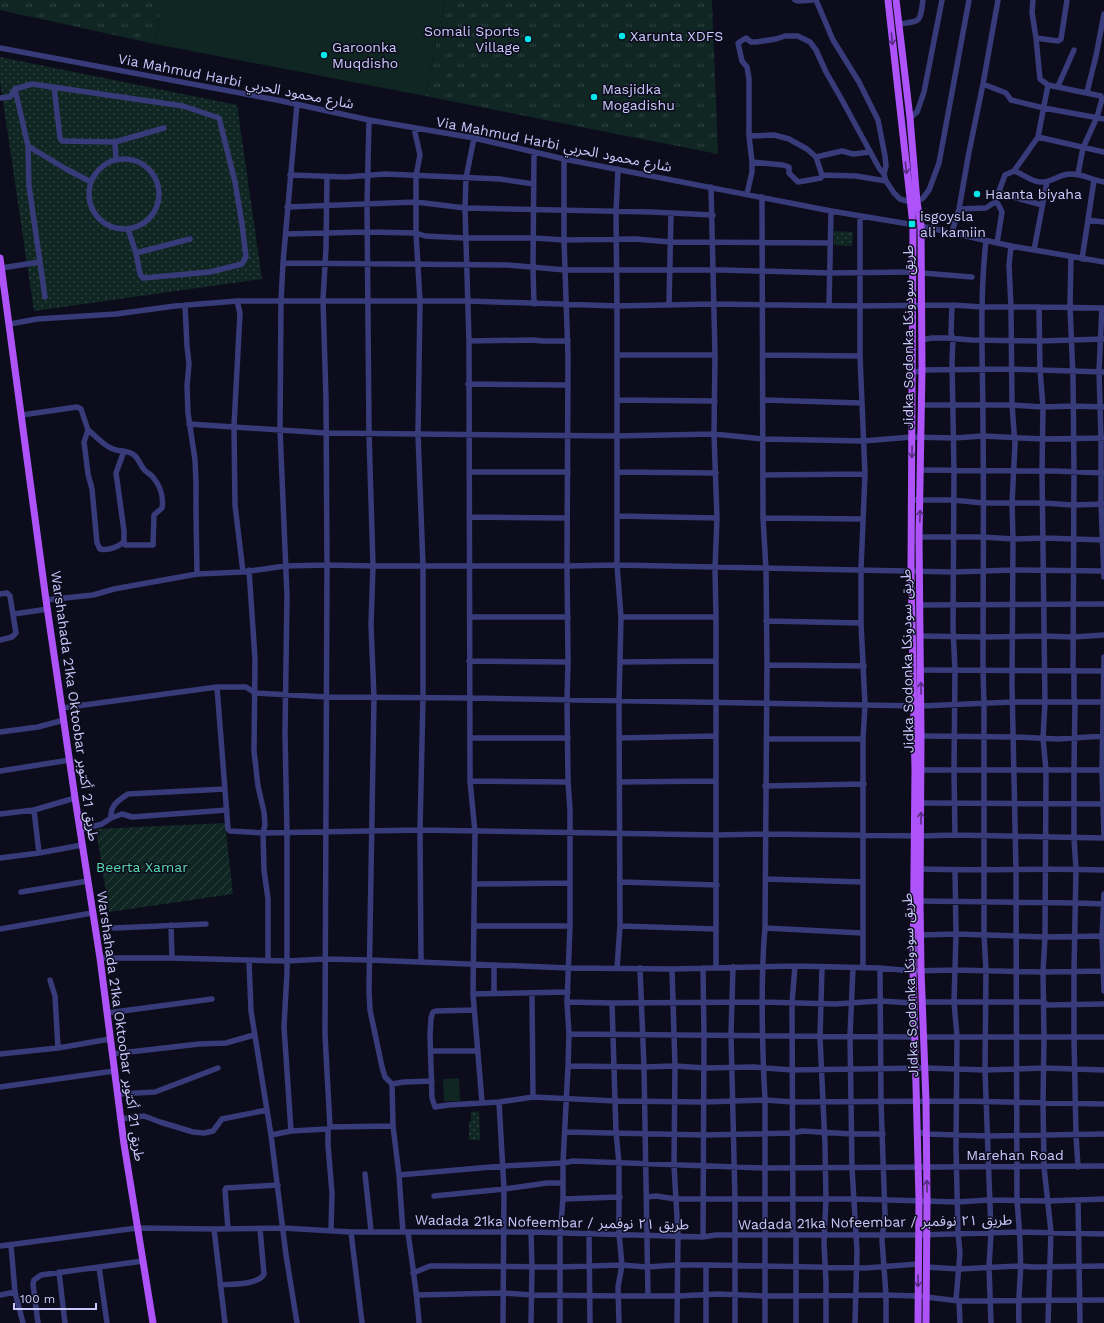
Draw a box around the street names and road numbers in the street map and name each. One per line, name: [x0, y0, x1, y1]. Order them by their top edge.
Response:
street label: Via Mahmud Harbi شارع محمود الحربي: [116, 50, 355, 115]
street label: Via Mahmud Harbi شارع محمود الحربي: [434, 113, 673, 178]
street label: Jidka Sodonka طريق سودونكا: [900, 245, 918, 429]
street label: Jidka Sodonka طريق سودونكا: [897, 569, 919, 753]
street label: Warshahada 21ka Oktoobar طريق 21 أكتوبر: [46, 570, 103, 843]
street label: Warshahada 21ka Oktoobar طريق 21 أكتوبر: [92, 890, 149, 1163]
street label: Jidka Sodonka طريق سودونكا: [899, 893, 923, 1077]
street label: Marehan Road: [966, 1147, 1064, 1163]
street label: Wadada 21ka Nofeembar / طريق ٢١ نوفمبر: [415, 1212, 689, 1234]
street label: Wadada 21ka Nofeembar / طريق ٢١ نوفمبر: [738, 1212, 1012, 1234]

